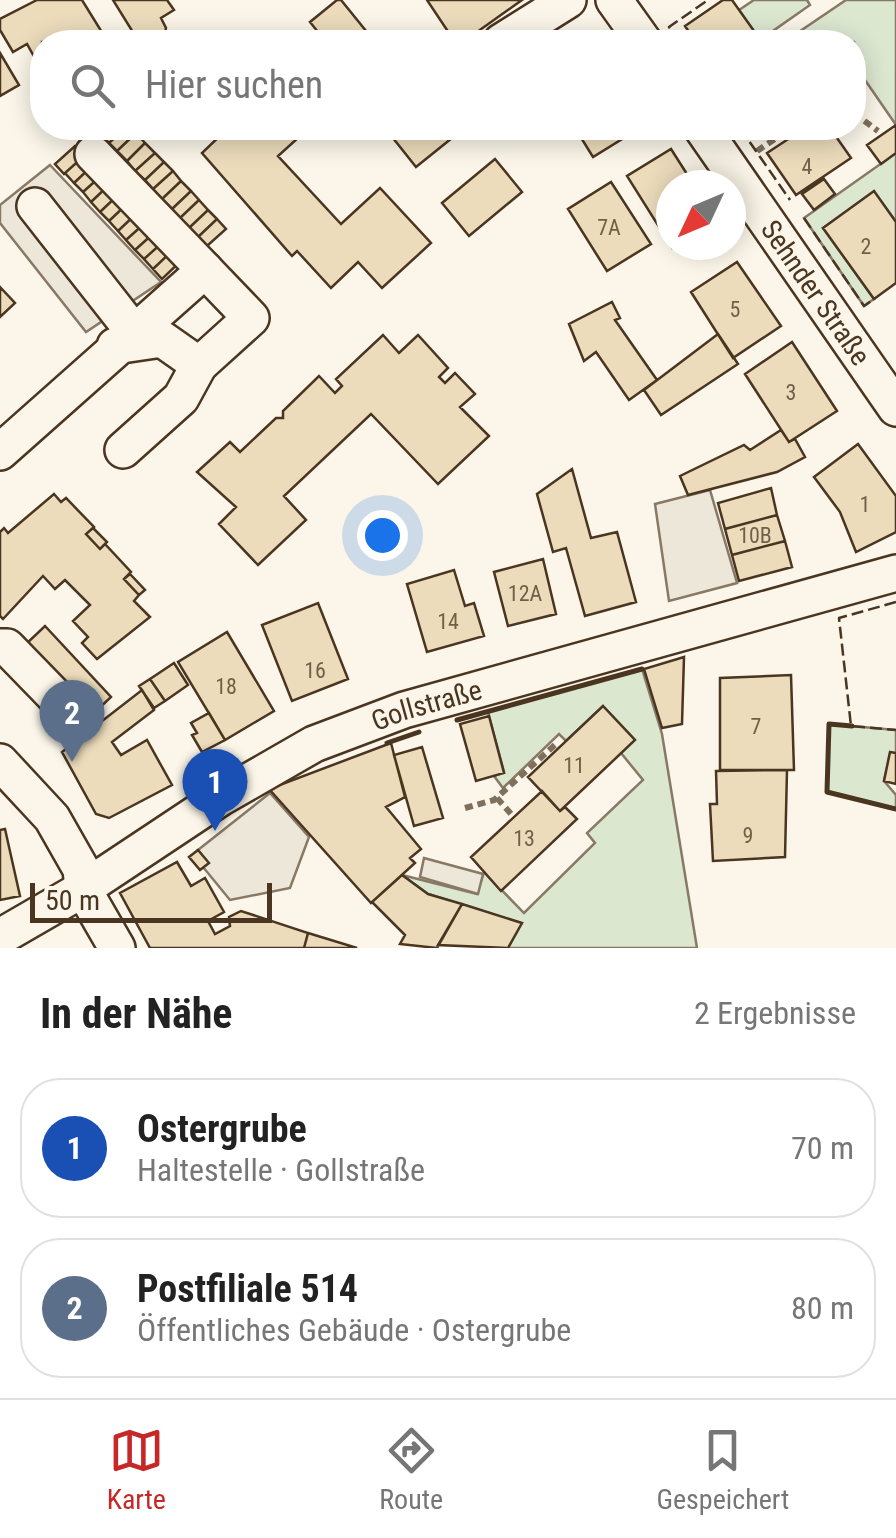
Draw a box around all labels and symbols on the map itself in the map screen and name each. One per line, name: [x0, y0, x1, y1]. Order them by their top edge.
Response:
house number: 4: [802, 154, 813, 179]
north arrow: [656, 170, 746, 260]
street label: Sehnder Straße: [754, 214, 878, 371]
house number: 7A: [597, 215, 621, 240]
house number: 2: [861, 234, 871, 259]
house number: 5: [730, 297, 740, 322]
house number: 3: [786, 380, 796, 405]
house number: 1: [860, 492, 870, 517]
your location: [357, 510, 408, 561]
house number: 10B: [738, 523, 772, 548]
house number: 12A: [508, 581, 543, 606]
house number: 14: [437, 609, 459, 634]
house number: 16: [304, 658, 326, 683]
street label: Gollstraße: [367, 673, 485, 737]
house number: 18: [215, 674, 237, 699]
pin: 2: [40, 680, 104, 762]
house number: 7: [751, 714, 761, 739]
pin: 1: [182, 748, 248, 831]
house number: 11: [563, 753, 585, 778]
house number: 9: [743, 823, 753, 848]
house number: 13: [513, 826, 535, 851]
scale bar: [30, 878, 272, 923]

